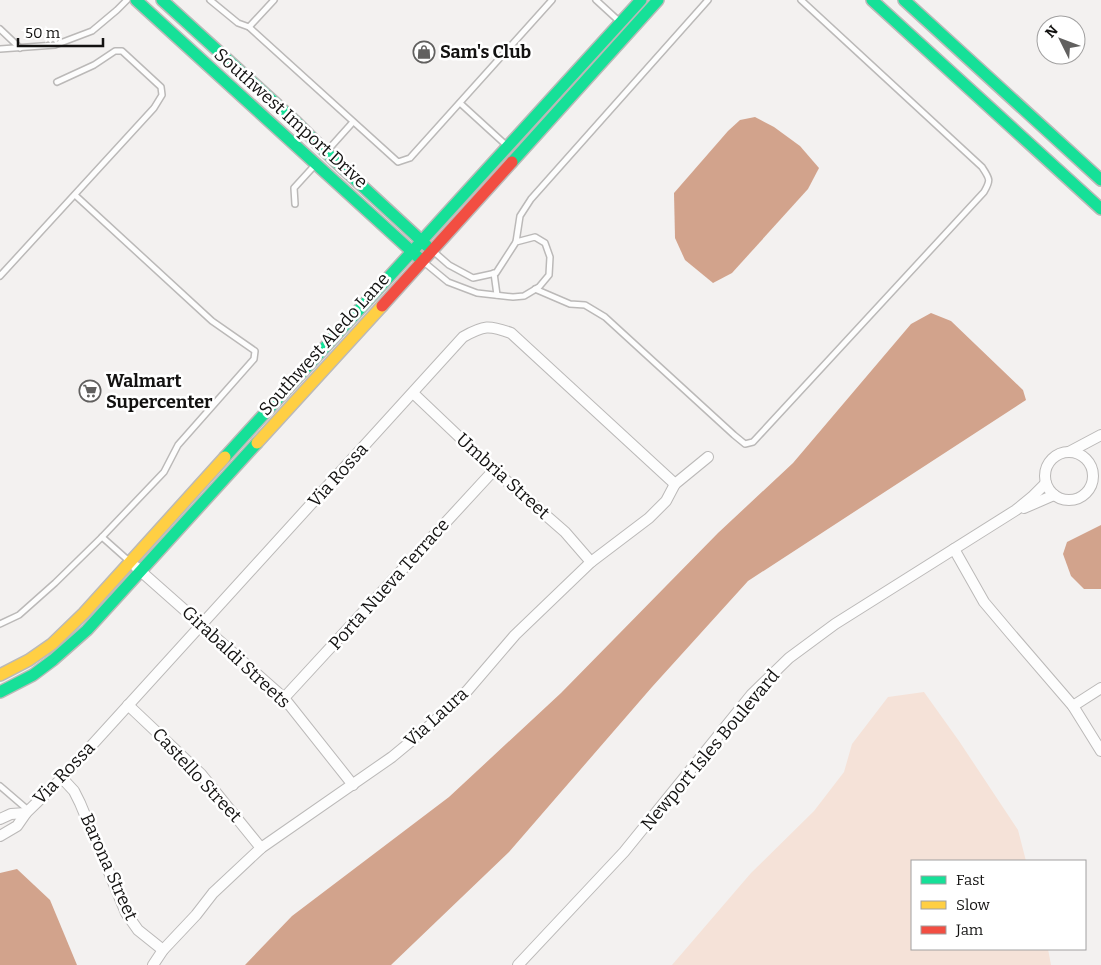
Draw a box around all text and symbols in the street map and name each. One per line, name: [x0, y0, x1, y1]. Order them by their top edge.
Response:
scale bar: [18, 15, 102, 47]
north arrow: [1036, 15, 1086, 65]
text: N: [1042, 22, 1062, 41]
text: 50 m: [25, 24, 61, 42]
shop icon: Sam's Club: [412, 40, 436, 64]
place label: Sam's Club: [440, 41, 532, 63]
street label: Southwest Import Drive: [210, 43, 372, 193]
street label: Southwest Aledo Lane: [254, 268, 394, 420]
place label: Walmart Supercenter: [106, 370, 213, 413]
supermarket icon: Walmart Supercenter: [78, 379, 102, 403]
street label: Umbria Street: [452, 428, 555, 524]
street label: Via Rossa: [303, 438, 373, 512]
street label: Porta Nueva Terrace: [324, 514, 454, 654]
street label: Girabaldi Streets: [177, 601, 295, 713]
street label: Newport Isles Boulevard: [636, 665, 784, 835]
street label: Via Laura: [400, 683, 473, 751]
street label: Castello Street: [148, 723, 247, 827]
street label: Via Rossa: [29, 737, 99, 809]
street label: Barona Street: [76, 810, 143, 924]
legend: [911, 860, 1086, 950]
text: Fast: [956, 871, 985, 889]
text: Slow: [956, 896, 991, 914]
text: Jam: [955, 921, 984, 939]

